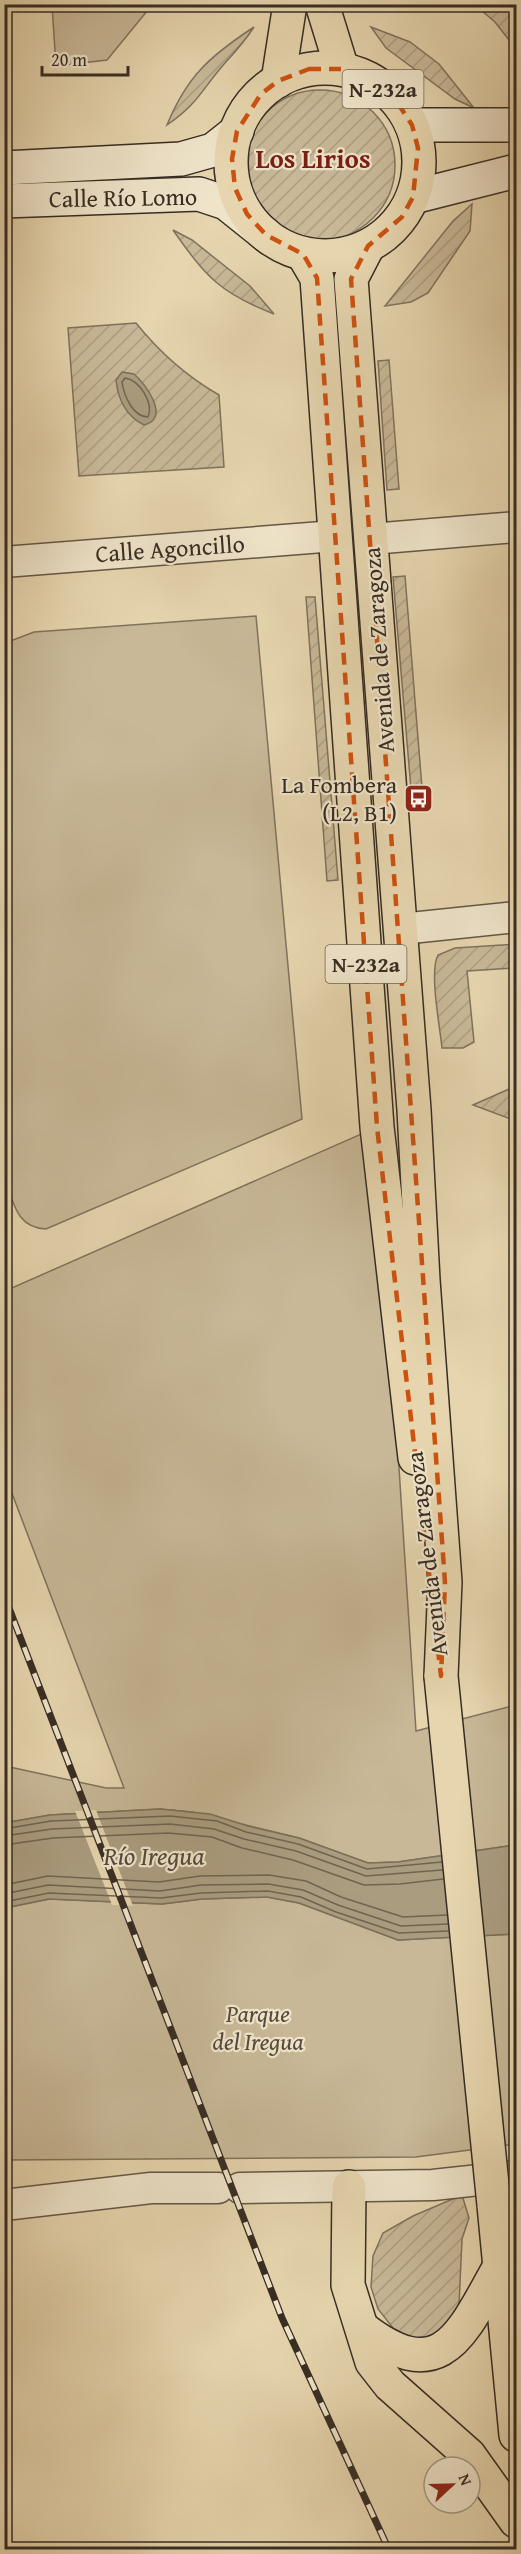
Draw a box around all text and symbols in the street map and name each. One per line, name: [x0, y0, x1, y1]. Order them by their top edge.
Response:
scale bar: [42, 39, 128, 77]
text: 20 m: [51, 46, 87, 73]
road number: N-232a: [342, 70, 424, 108]
district label: Los Lirios: [255, 138, 371, 178]
street label: Calle Río Lomo: [49, 179, 197, 216]
street label: Calle Agoncillo: [94, 526, 246, 571]
street label: Avenida de Zaragoza: [354, 545, 403, 754]
place label: La Fombera (L2, B1): [281, 767, 398, 830]
bus stop icon: La Fombera (L2, B1): [402, 783, 434, 815]
road number: N-232a: [326, 945, 406, 983]
street label: Avenida de Zaragoza: [396, 1449, 456, 1658]
water label: Río Iregua: [102, 1836, 205, 1875]
park label: Parque del Iregua: [212, 1996, 304, 2059]
north arrow: [422, 2455, 482, 2515]
text: N: [453, 2470, 479, 2489]

